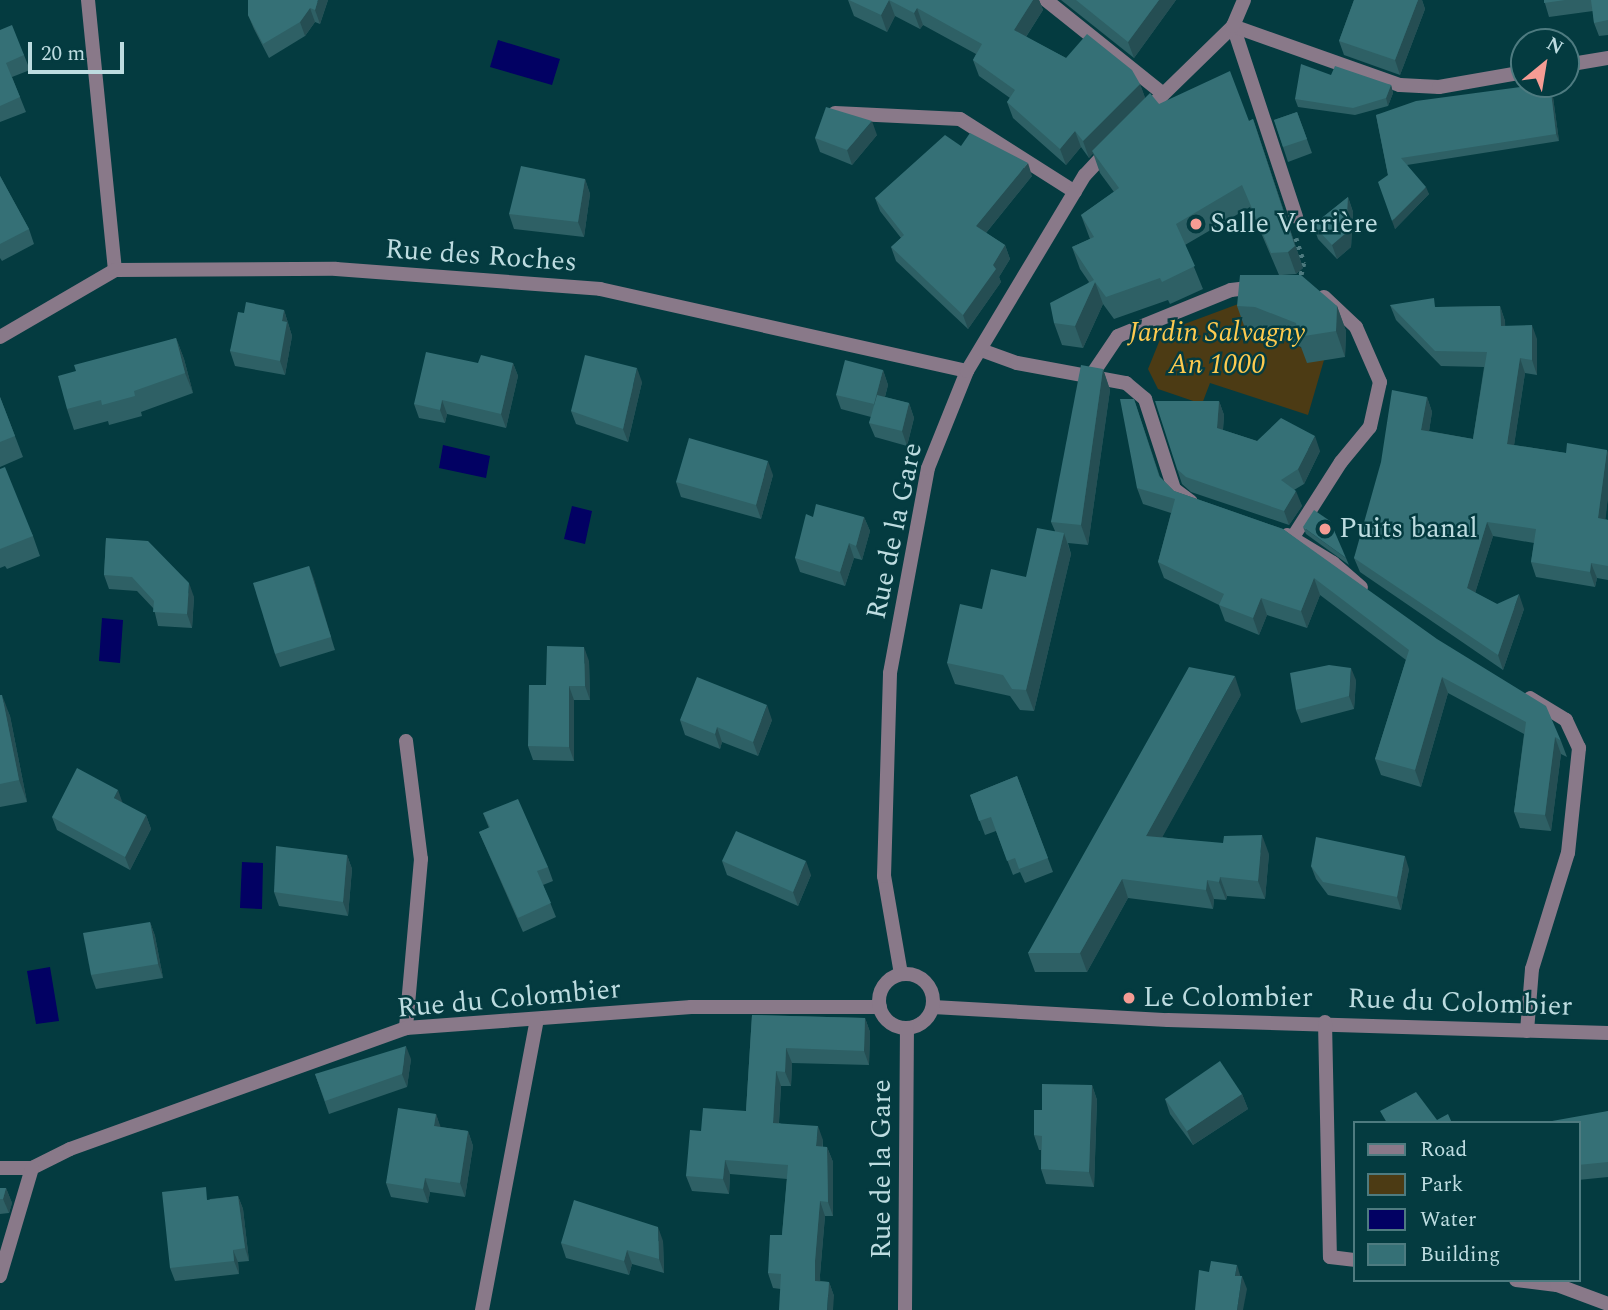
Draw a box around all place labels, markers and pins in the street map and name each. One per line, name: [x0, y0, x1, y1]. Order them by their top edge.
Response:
place label: Salle Verrière: [1210, 207, 1378, 241]
marker: Salle Verrière: [1188, 216, 1204, 232]
place label: Puits banal: [1339, 512, 1478, 546]
marker: Puits banal: [1317, 521, 1333, 537]
place label: Le Colombier: [1143, 981, 1313, 1015]
marker: Le Colombier: [1121, 990, 1137, 1006]

